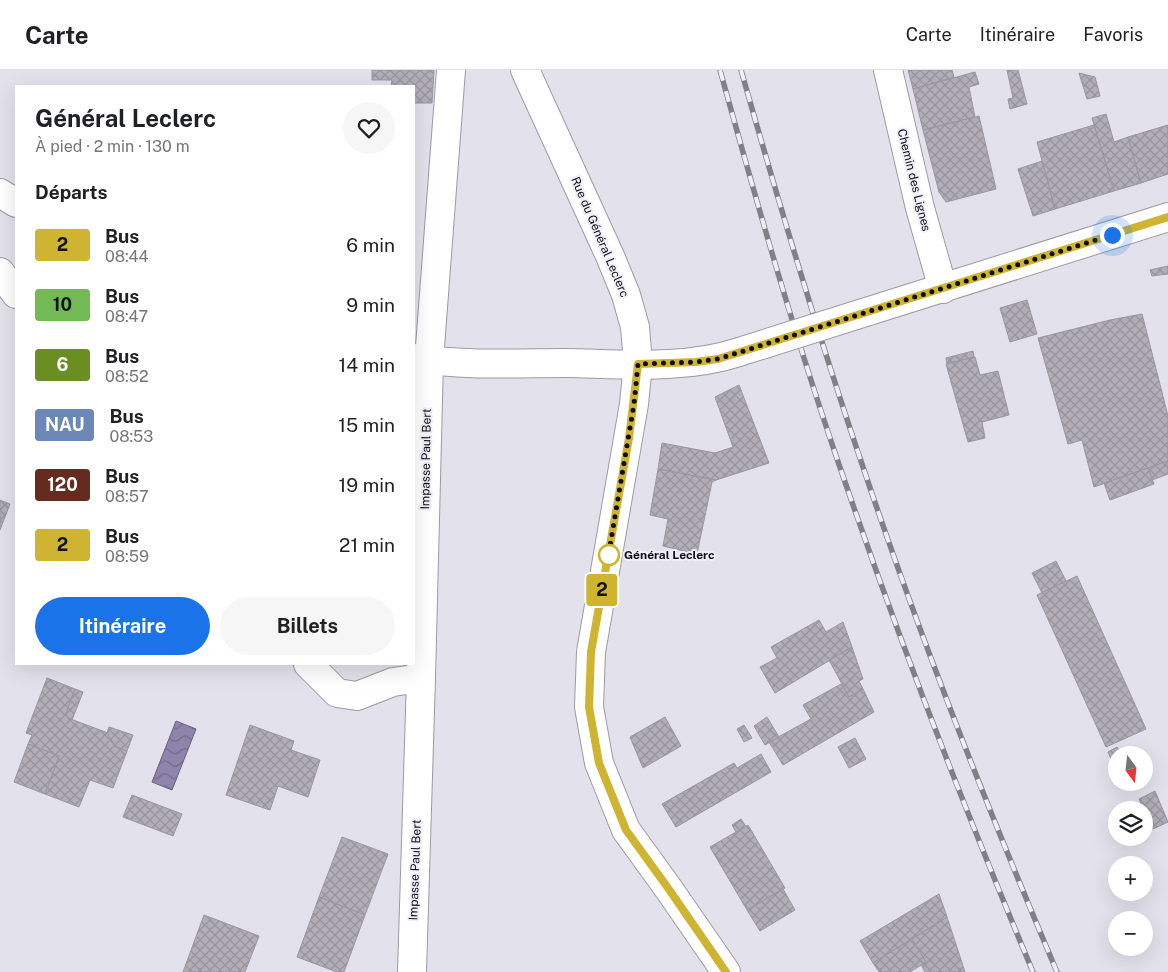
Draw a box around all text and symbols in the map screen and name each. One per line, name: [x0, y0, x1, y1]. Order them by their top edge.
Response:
text: Carte: [25, 21, 89, 49]
text: Carte: [906, 24, 952, 45]
text: Itinéraire: [980, 24, 1055, 45]
text: Favoris: [1083, 24, 1143, 45]
button: heart: [343, 102, 395, 154]
text: Général Leclerc: [35, 104, 216, 132]
street label: Chemin des Lignes: [894, 127, 934, 233]
text: À pied · 2 min · 130 m: [35, 137, 190, 156]
street label: Rue du Général Leclerc: [568, 175, 632, 299]
text: Départs: [35, 181, 107, 203]
your location: [1100, 223, 1125, 248]
text: Bus: [105, 225, 139, 247]
text: 2: [57, 234, 68, 255]
text: 6 min: [346, 234, 395, 256]
text: 08:44: [105, 247, 149, 266]
text: Bus: [105, 285, 139, 307]
text: 10: [53, 294, 72, 315]
text: 9 min: [346, 294, 395, 316]
text: 08:47: [105, 307, 148, 326]
text: Bus: [105, 345, 139, 367]
text: 6: [57, 354, 68, 375]
text: 14 min: [338, 354, 395, 376]
text: 08:52: [105, 367, 148, 386]
text: Bus: [109, 405, 144, 427]
street label: Impasse Paul Bert: [418, 408, 434, 510]
text: NAU: [45, 414, 84, 435]
text: 15 min: [338, 414, 395, 436]
text: 08:53: [109, 427, 153, 446]
text: Bus: [105, 465, 139, 487]
text: 120: [47, 474, 78, 495]
text: 19 min: [339, 474, 395, 496]
text: 08:57: [105, 487, 149, 506]
text: Bus: [105, 525, 139, 547]
text: 2: [57, 534, 68, 555]
text: 21 min: [339, 534, 395, 556]
marker: Général Leclerc: [598, 544, 620, 566]
text: 08:59: [105, 547, 149, 566]
place label: Général Leclerc: [624, 548, 715, 562]
line badge: 2: [586, 574, 618, 606]
text: 2: [596, 579, 608, 600]
button: Itinéraire: [35, 597, 210, 655]
button: Billets: [220, 597, 395, 655]
north arrow: [1108, 746, 1152, 791]
map controls: [1108, 746, 1153, 956]
button: layers: [1108, 801, 1153, 846]
street label: Impasse Paul Bert: [406, 819, 424, 921]
button: +: [1108, 856, 1153, 901]
button: −: [1108, 911, 1153, 956]

